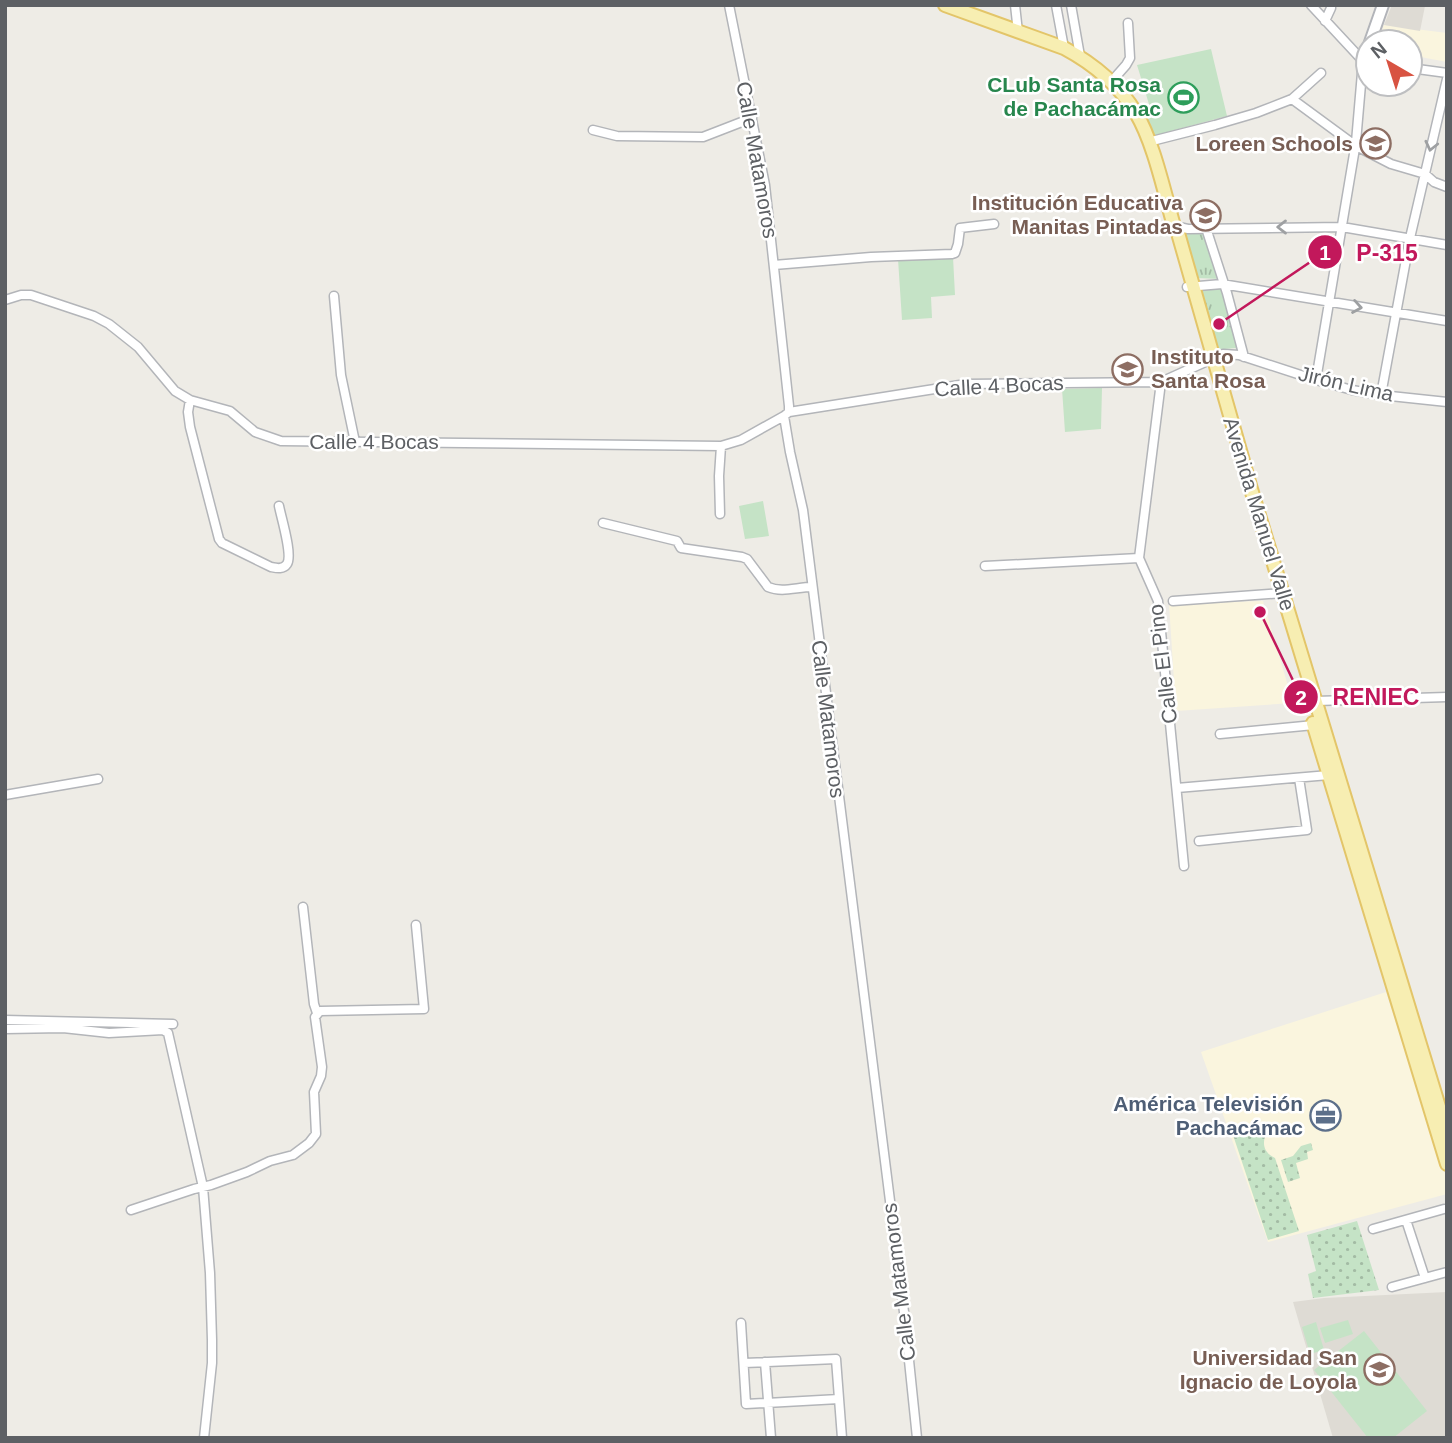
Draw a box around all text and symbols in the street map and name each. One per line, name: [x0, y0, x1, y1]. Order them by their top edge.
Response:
north arrow: [1354, 28, 1424, 98]
text: N: [1367, 38, 1391, 63]
place label: CLub Santa Rosa de Pachacámac: [987, 73, 1161, 120]
street label: Calle Matamoros: [732, 80, 783, 240]
sports icon: CLub Santa Rosa de Pachacámac: [1167, 80, 1201, 114]
school or university icon: Loreen Schools: [1359, 127, 1393, 161]
place label: Loreen Schools: [1195, 132, 1353, 155]
one-way arrow: [1425, 140, 1440, 152]
place label: Institución Educativa Manitas Pintadas: [972, 191, 1183, 238]
school or university icon: Institución Educativa Manitas Pintadas: [1189, 198, 1223, 232]
one-way arrow: [1276, 219, 1287, 235]
callout: P-315: [1308, 230, 1432, 274]
text: P-315: [1356, 240, 1418, 266]
text: 1: [1319, 241, 1331, 264]
one-way arrow: [1351, 299, 1363, 314]
place label: Instituto Santa Rosa: [1151, 345, 1266, 392]
school or university icon: Instituto Santa Rosa: [1111, 352, 1145, 386]
street label: Jirón Lima: [1296, 361, 1396, 406]
street label: Calle 4 Bocas: [934, 371, 1064, 400]
street label: Avenida Manuel Valle: [1219, 414, 1300, 613]
street label: Calle 4 Bocas: [309, 430, 439, 453]
street label: Calle El Pino: [1144, 603, 1181, 725]
street label: Calle Matamoros: [807, 639, 850, 799]
callout: RENIEC: [1284, 675, 1434, 719]
text: RENIEC: [1333, 684, 1419, 710]
text: 2: [1295, 686, 1307, 709]
place label: América Televisión Pachacámac: [1113, 1092, 1303, 1139]
office icon: América Televisión Pachacámac: [1309, 1099, 1343, 1133]
street label: Calle Matamoros: [877, 1202, 920, 1362]
place label: Universidad San Ignacio de Loyola: [1180, 1346, 1357, 1393]
school or university icon: Universidad San Ignacio de Loyola: [1363, 1353, 1397, 1387]

